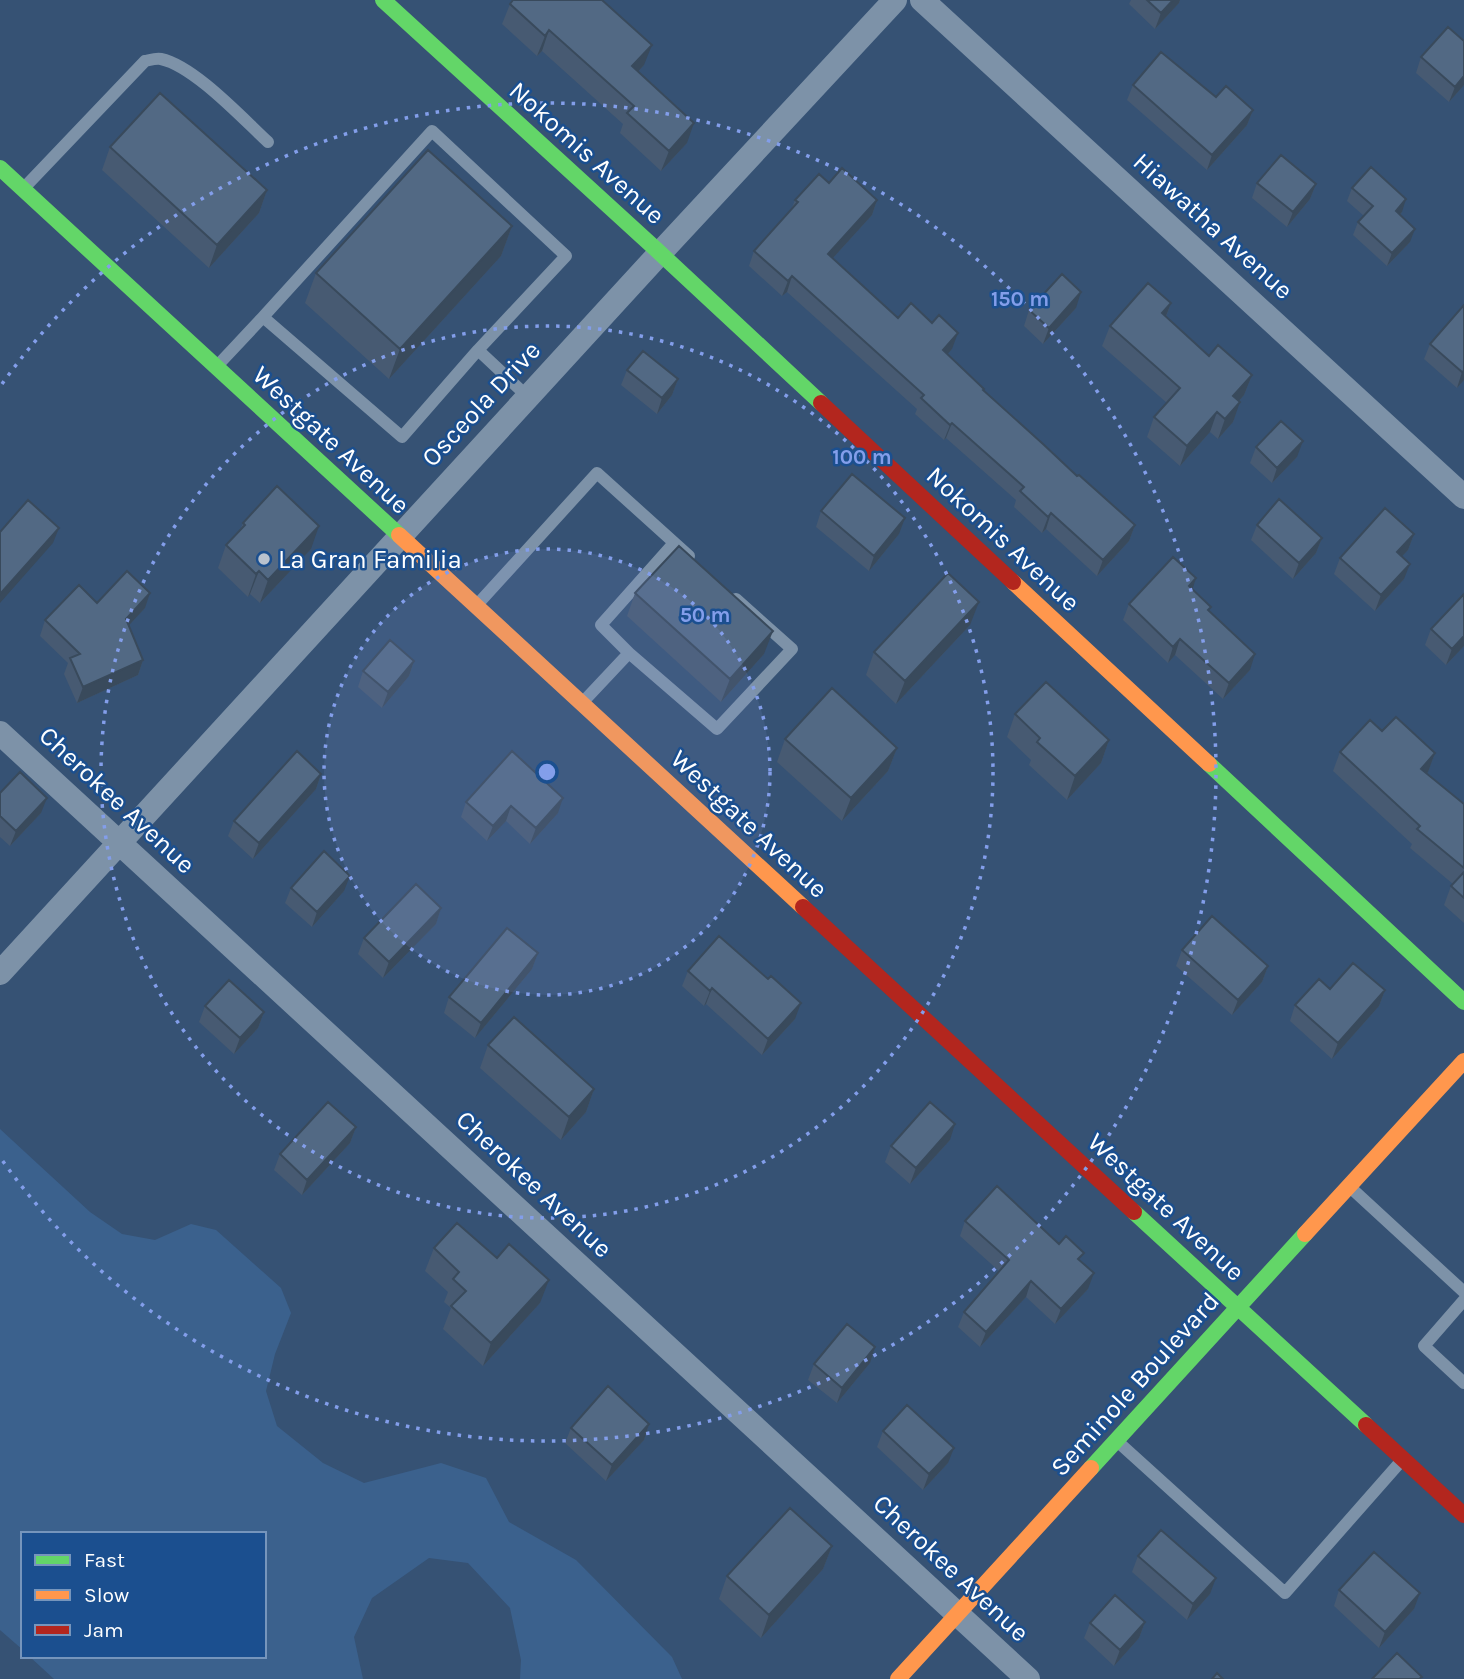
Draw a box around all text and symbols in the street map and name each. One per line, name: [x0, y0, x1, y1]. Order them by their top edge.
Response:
street label: Nokomis Avenue: [503, 75, 671, 231]
street label: Hiawatha Avenue: [1127, 146, 1299, 306]
text: 150 m: [991, 287, 1049, 311]
street label: Osceola Drive: [415, 335, 547, 473]
street label: Westgate Avenue: [246, 359, 416, 521]
text: 100 m: [832, 445, 892, 469]
street label: Nokomis Avenue: [920, 460, 1086, 618]
place label: La Gran Familia: [278, 544, 462, 575]
marker: La Gran Familia: [256, 551, 272, 567]
text: 50 m: [680, 603, 730, 627]
street label: Cherokee Avenue: [33, 720, 201, 880]
street label: Westgate Avenue: [664, 743, 834, 905]
centre of rings: [535, 760, 559, 784]
street label: Cherokee Avenue: [450, 1104, 618, 1264]
street label: Westgate Avenue: [1081, 1126, 1251, 1288]
street label: Seminole Boulevard: [1044, 1286, 1226, 1482]
street label: Cherokee Avenue: [867, 1488, 1035, 1648]
legend: [21, 1532, 266, 1658]
text: Fast: [84, 1548, 125, 1572]
text: Slow: [84, 1583, 129, 1607]
text: Jam: [84, 1618, 124, 1642]

